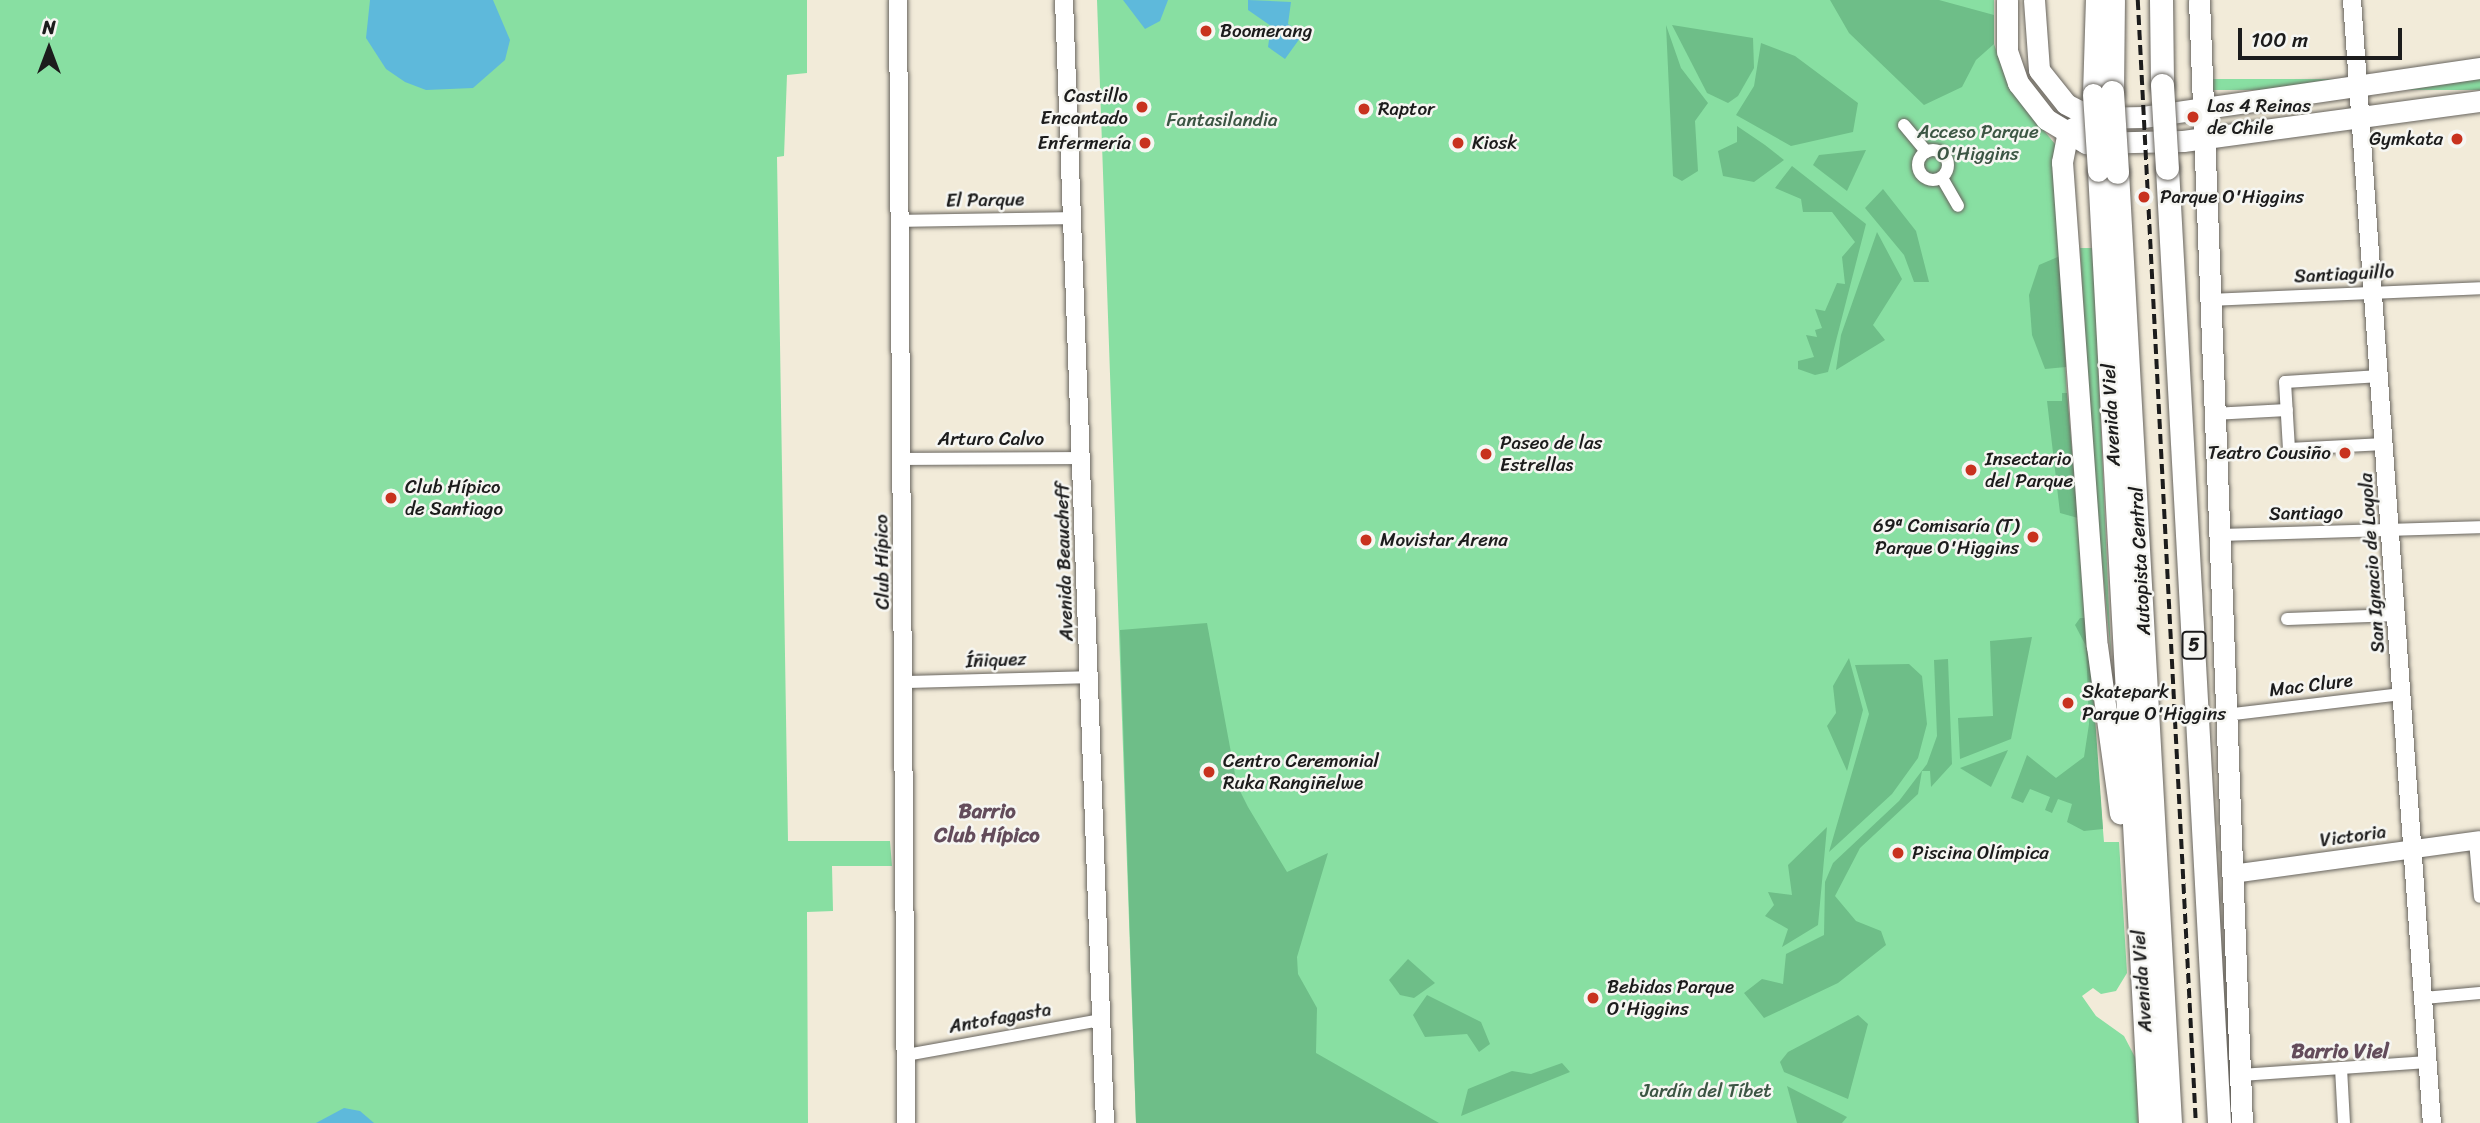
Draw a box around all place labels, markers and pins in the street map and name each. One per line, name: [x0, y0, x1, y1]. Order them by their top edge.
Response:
place label: Boomerang: [1220, 20, 1312, 42]
marker: Boomerang: [1198, 23, 1214, 39]
place label: Castillo Encantado: [1041, 85, 1128, 129]
place label: Las 4 Reinas de Chile: [2207, 95, 2311, 139]
place label: Raptor: [1378, 98, 1435, 120]
marker: Castillo Encantado: [1134, 99, 1150, 115]
marker: Raptor: [1356, 101, 1372, 117]
marker: Las 4 Reinas de Chile: [2185, 109, 2201, 125]
place label: Gymkata: [2369, 128, 2443, 150]
marker: Gymkata: [2449, 131, 2465, 147]
place label: Enfermería: [1037, 132, 1131, 154]
place label: Kiosk: [1472, 132, 1517, 154]
marker: Enfermería: [1137, 135, 1153, 151]
marker: Kiosk: [1450, 135, 1466, 151]
place label: Parque O'Higgins: [2160, 186, 2304, 208]
marker: Parque O'Higgins: [2134, 187, 2154, 207]
place label: Paseo de las Estrellas: [1500, 432, 1602, 476]
place label: Teatro Cousiño: [2207, 442, 2331, 464]
marker: Teatro Cousiño: [2337, 445, 2353, 461]
marker: Paseo de las Estrellas: [1478, 446, 1494, 462]
place label: Insectario del Parque: [1985, 448, 2073, 492]
marker: Insectario del Parque: [1963, 462, 1979, 478]
place label: Club Hípico de Santiago: [405, 476, 504, 520]
marker: Club Hípico de Santiago: [383, 490, 399, 506]
place label: 69ª Comisaría (T) Parque O'Higgins: [1873, 515, 2019, 559]
place label: Movistar Arena: [1380, 529, 1508, 551]
marker: 69ª Comisaría (T) Parque O'Higgins: [2025, 529, 2041, 545]
marker: Movistar Arena: [1358, 532, 1374, 548]
place label: Skatepark Parque O'Higgins: [2082, 681, 2226, 725]
marker: Skatepark Parque O'Higgins: [2060, 695, 2076, 711]
place label: Centro Ceremonial Ruka Rangiñelwe: [1223, 750, 1379, 794]
marker: Centro Ceremonial Ruka Rangiñelwe: [1201, 764, 1217, 780]
place label: Piscina Olímpica: [1912, 842, 2049, 864]
marker: Piscina Olímpica: [1890, 845, 1906, 861]
place label: Bebidas Parque O'Higgins: [1607, 976, 1734, 1020]
marker: Bebidas Parque O'Higgins: [1585, 990, 1601, 1006]

